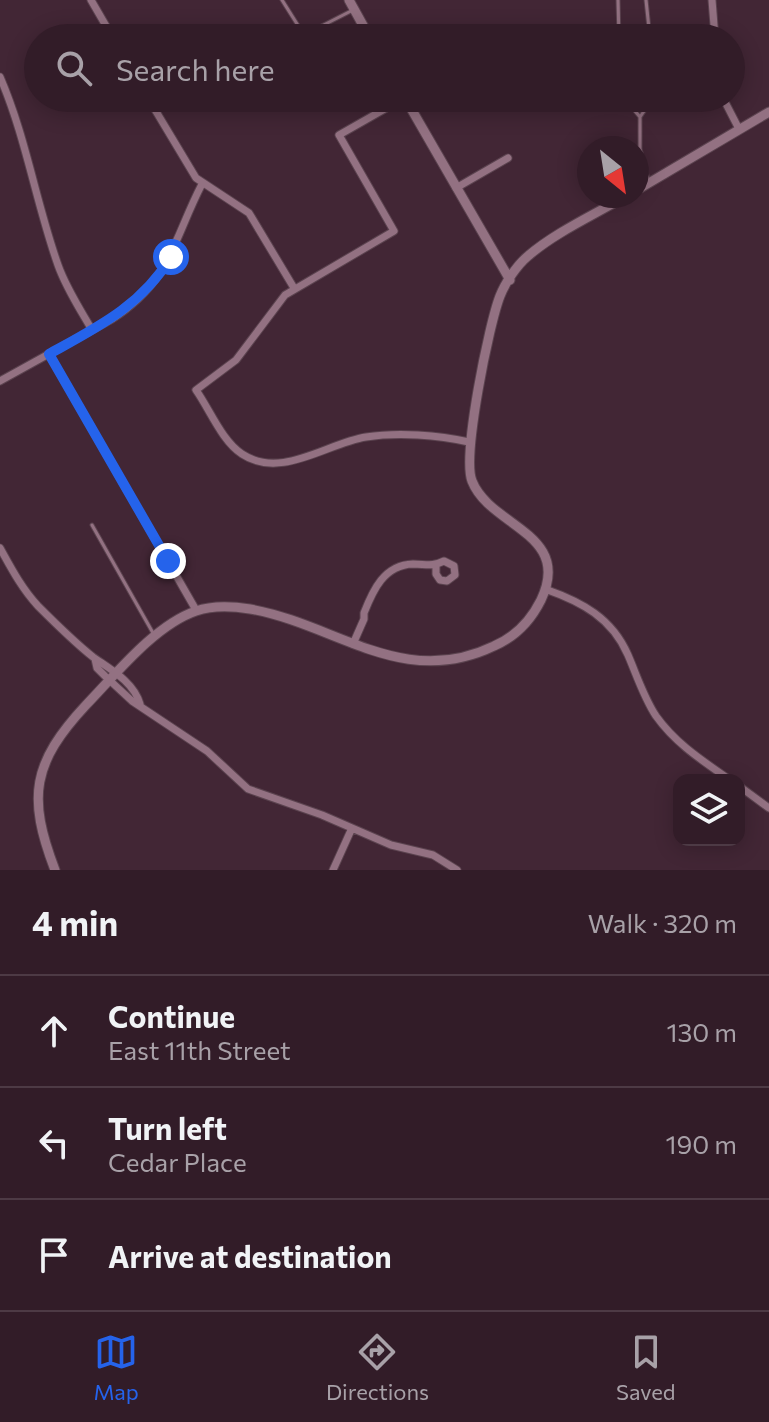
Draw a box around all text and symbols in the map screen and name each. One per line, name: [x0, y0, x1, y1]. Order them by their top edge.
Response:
search box: [24, 24, 745, 112]
icon: search: [52, 46, 96, 90]
text: Search here: [116, 50, 275, 87]
north arrow: [577, 136, 649, 208]
route start: [153, 239, 189, 275]
route end: [150, 543, 186, 579]
map controls: [673, 774, 745, 846]
button: layers: [673, 774, 745, 846]
text: 4 min: [32, 901, 118, 943]
text: Walk · 320 m: [588, 907, 737, 938]
text: Continue: [108, 997, 235, 1034]
icon: ahead: [32, 1009, 76, 1053]
text: 130 m: [666, 1016, 737, 1047]
text: East 11th Street: [108, 1034, 291, 1065]
text: Turn left: [108, 1109, 227, 1146]
icon: left: [32, 1121, 76, 1165]
text: 190 m: [665, 1128, 737, 1159]
text: Cedar Place: [108, 1146, 247, 1177]
icon: arrive: [32, 1233, 76, 1277]
text: Arrive at destination: [108, 1237, 392, 1274]
tab: Map: [94, 1330, 139, 1405]
tab: Directions: [326, 1330, 429, 1405]
tab: Saved: [616, 1330, 675, 1405]

